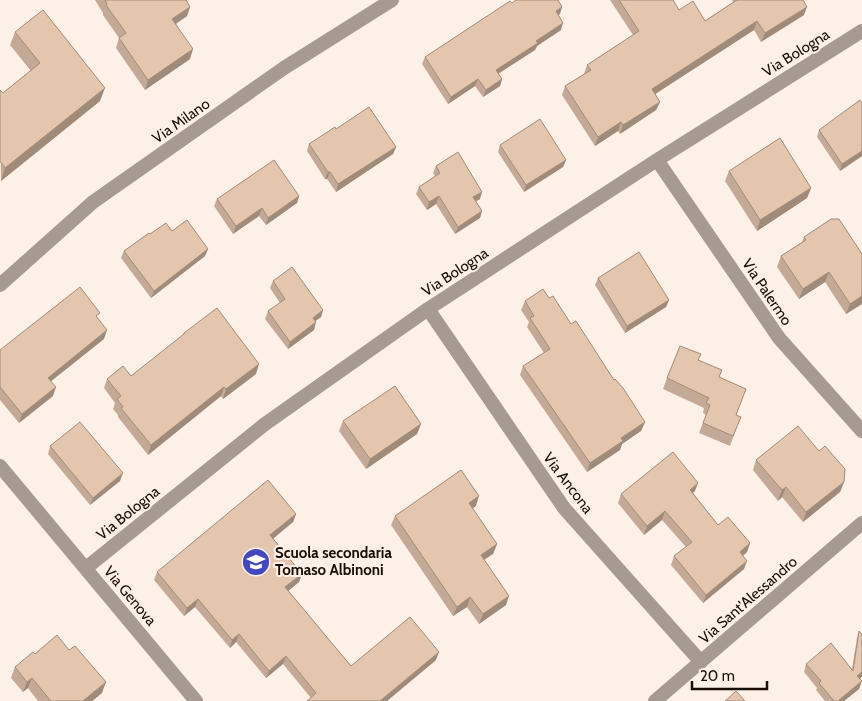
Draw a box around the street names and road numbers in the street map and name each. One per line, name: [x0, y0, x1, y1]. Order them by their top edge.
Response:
street label: Via Bologna: [759, 25, 833, 81]
street label: Via Milano: [149, 95, 213, 147]
street label: Via Bologna: [418, 243, 492, 300]
street label: Via Palermo: [738, 255, 796, 329]
street label: Via Ancona: [539, 449, 597, 518]
street label: Via Bologna: [93, 482, 164, 544]
street label: Via Sant'Alessandro: [695, 552, 801, 648]
street label: Via Genova: [100, 563, 161, 630]

